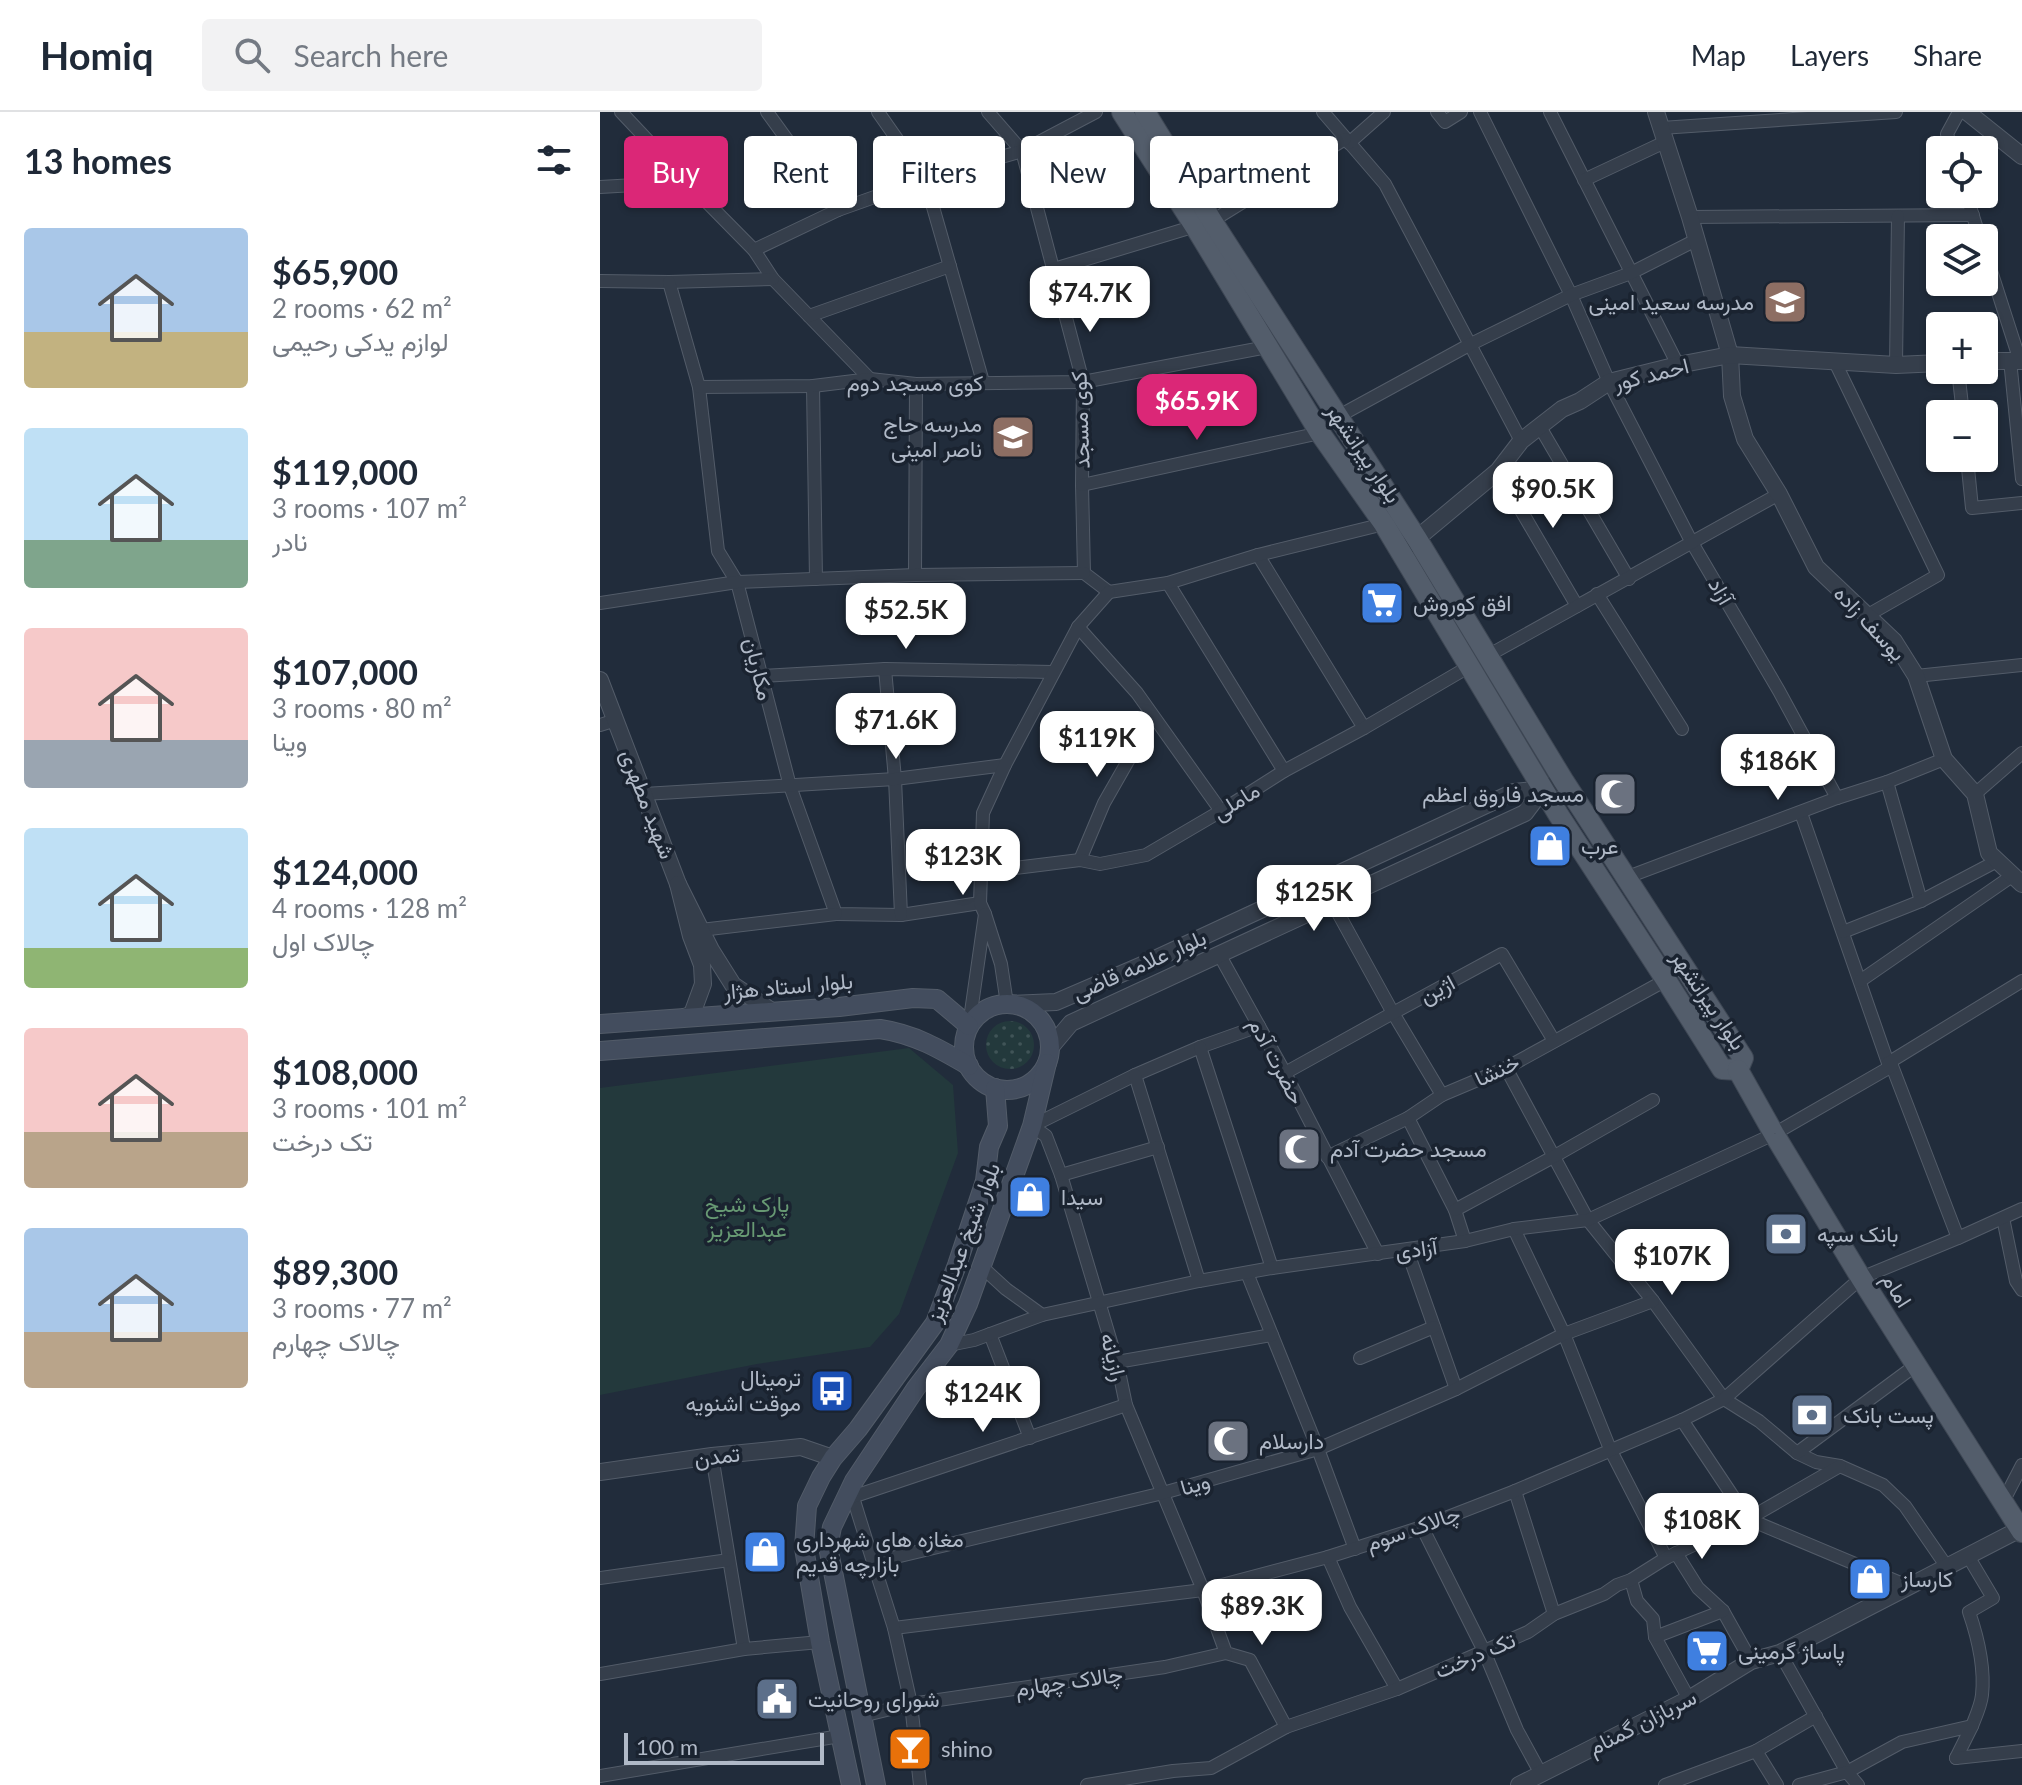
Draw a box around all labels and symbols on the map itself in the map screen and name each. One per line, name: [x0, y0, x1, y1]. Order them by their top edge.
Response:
pin: $74.7K: [1025, 266, 1155, 334]
school or university icon: مدرسه سعید امینی: [1761, 278, 1809, 326]
place label: مدرسه سعید امینی: [1589, 288, 1754, 316]
street label: احمد کور: [1609, 351, 1692, 397]
street label: کوی مسجد دوم: [847, 369, 984, 398]
street label: کوی مسجد: [1064, 370, 1096, 469]
pin: $65.9K: [1132, 374, 1262, 442]
street label: بلوار پیرانشهر: [1319, 397, 1408, 509]
place label: مدرسه حاج ناصر امینی: [883, 410, 982, 463]
school or university icon: مدرسه حاج ناصر امینی: [989, 413, 1037, 461]
pin: $90.5K: [1488, 462, 1618, 530]
street label: آزاد: [1702, 572, 1741, 611]
supermarket icon: افق کوروش: [1358, 579, 1406, 627]
street label: یوسف زاده: [1828, 579, 1912, 667]
pin: $52.5K: [841, 583, 971, 651]
place label: افق کوروش: [1413, 589, 1511, 617]
street label: مکاریان: [738, 635, 780, 703]
pin: $71.6K: [831, 693, 961, 761]
pin: $119K: [1041, 711, 1153, 779]
pin: $186K: [1722, 734, 1834, 802]
street label: شهید مطهری: [614, 745, 682, 863]
mosque icon: مسجد فاروق اعظم: [1591, 770, 1639, 818]
street label: ماملی: [1207, 776, 1265, 826]
place label: مسجد فاروق اعظم: [1422, 780, 1584, 809]
shop icon: عرب: [1526, 822, 1574, 870]
pin: $123K: [907, 829, 1019, 897]
place label: عرب: [1581, 832, 1619, 860]
pin: $125K: [1258, 865, 1370, 933]
street label: بلوار علامه قاضی: [1068, 923, 1210, 1007]
street label: بلوار پیرانشهر: [1664, 944, 1753, 1056]
street label: بلوار استاد هژار: [721, 966, 854, 1006]
street label: اژین: [1414, 968, 1460, 1010]
street label: حضرت آدم: [1242, 1013, 1311, 1110]
street label: خنشا: [1470, 1047, 1524, 1092]
mosque icon: مسجد حضرت آدم: [1275, 1125, 1323, 1173]
place label: مسجد حضرت آدم: [1330, 1135, 1487, 1164]
street label: بلوار شیخ عبدالعزیز: [919, 1158, 1007, 1327]
shop icon: سیدا: [1006, 1173, 1054, 1221]
place label: سیدا: [1061, 1183, 1103, 1210]
park label: پارک شیخ عبدالعزیز: [705, 1190, 789, 1243]
bank icon: بانک سپه: [1762, 1210, 1810, 1258]
place label: بانک سپه: [1817, 1220, 1899, 1249]
pin: $107K: [1616, 1229, 1728, 1297]
street label: آزادی: [1393, 1232, 1441, 1266]
street label: امام: [1875, 1267, 1918, 1313]
street label: رازیانه: [1094, 1330, 1134, 1384]
place label: ترمینال موقت اشنویه: [685, 1364, 801, 1417]
pin: $124K: [927, 1366, 1039, 1434]
bus stop icon: ترمینال موقت اشنویه: [808, 1367, 856, 1415]
bank icon: پست بانک: [1788, 1391, 1836, 1439]
place label: پست بانک: [1843, 1401, 1934, 1430]
mosque icon: دارسلام: [1204, 1417, 1252, 1465]
place label: دارسلام: [1259, 1427, 1324, 1456]
street label: تمدن: [692, 1439, 742, 1472]
street label: وینا: [1177, 1466, 1213, 1502]
pin: $108K: [1646, 1493, 1758, 1561]
street label: چالاک سوم: [1362, 1499, 1464, 1558]
place label: مغازه های شهرداری بازارچه قدیم: [796, 1525, 964, 1579]
shop icon: مغازه های شهرداری بازارچه قدیم: [741, 1528, 789, 1576]
shop icon: کارساز: [1846, 1555, 1894, 1603]
place label: کارساز: [1900, 1565, 1953, 1593]
pin: $89.3K: [1197, 1579, 1327, 1647]
street label: تک درخت: [1430, 1625, 1520, 1685]
supermarket icon: پاساژ گرمینی: [1683, 1627, 1731, 1675]
place label: پاساژ گرمینی: [1738, 1637, 1845, 1666]
street label: چالاک چهارم: [1013, 1660, 1125, 1703]
public building icon: شورای روحانیت: [753, 1675, 801, 1723]
street label: سربازان گمنام: [1583, 1683, 1701, 1762]
place label: شورای روحانیت: [808, 1685, 940, 1713]
bar icon: shino: [886, 1725, 934, 1773]
scale bar: [624, 1729, 824, 1765]
place label: shino: [941, 1735, 993, 1762]

